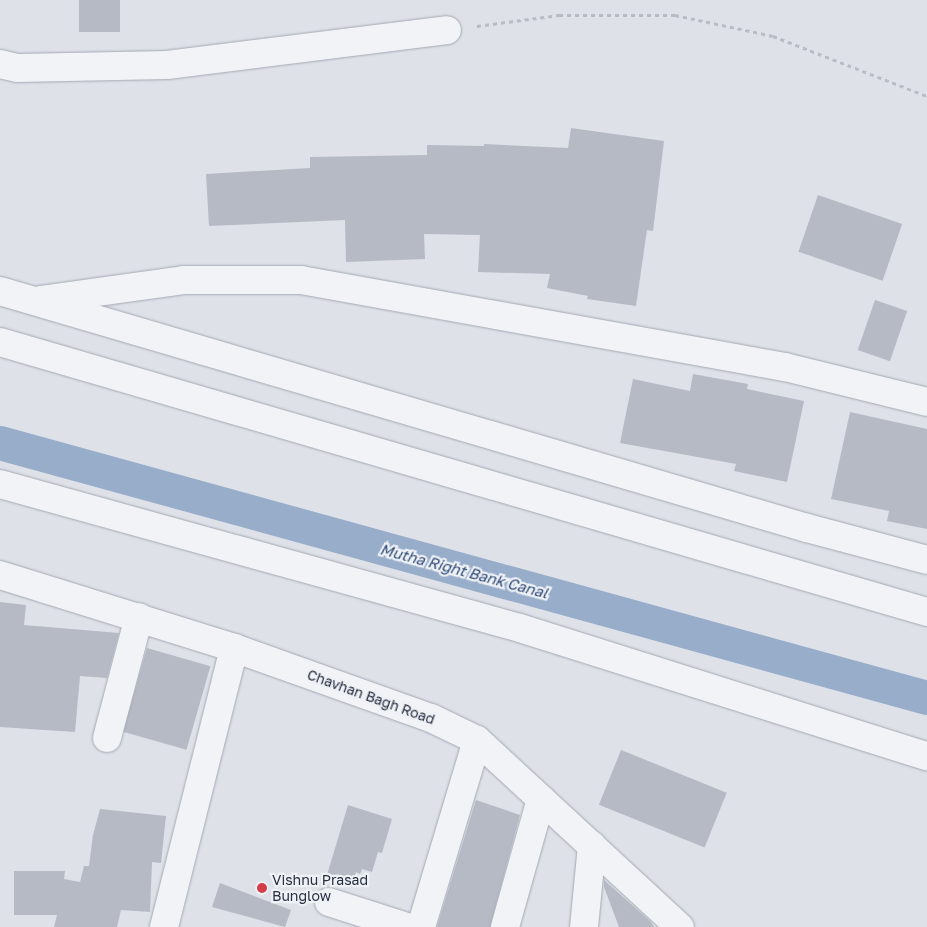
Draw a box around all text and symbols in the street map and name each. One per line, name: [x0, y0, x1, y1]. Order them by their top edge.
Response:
water label: Mutha Right Bank Canal: [378, 540, 550, 602]
street label: Chavhan Bagh Road: [305, 666, 437, 728]
place label: Vishnu Prasad Bunglow: [272, 872, 368, 904]
marker: Vishnu Prasad Bunglow: [256, 882, 268, 894]

